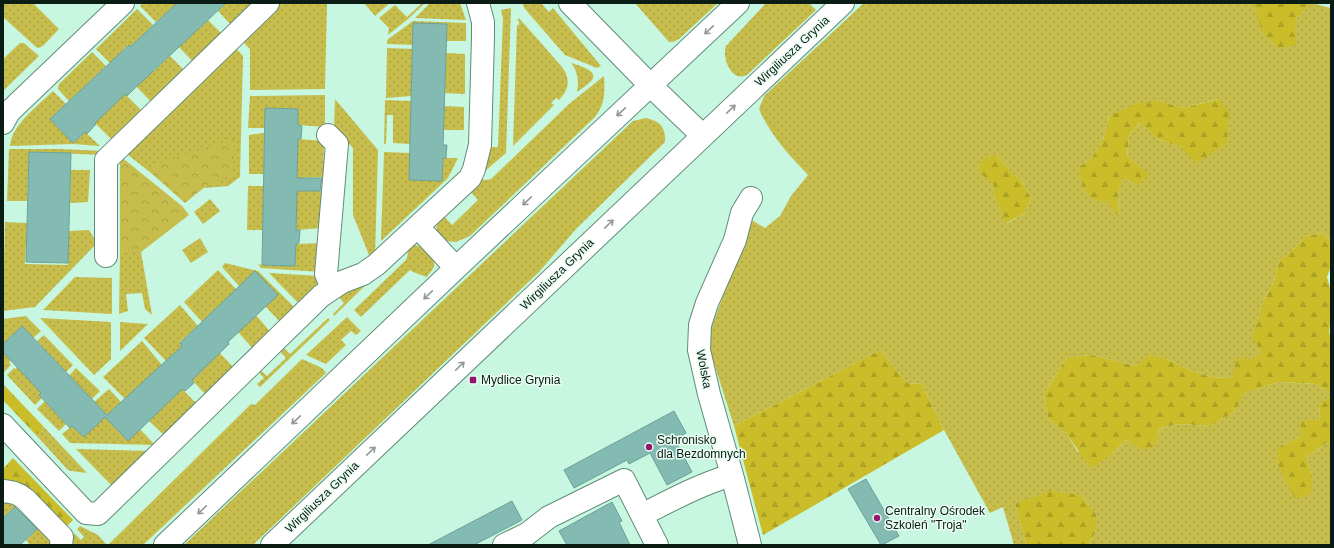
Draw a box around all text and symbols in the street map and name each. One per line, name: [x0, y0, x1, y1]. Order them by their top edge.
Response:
street label: Wirgiliusza Grynia: [752, 13, 832, 89]
one-way arrow: [704, 25, 714, 34]
one-way arrow: [726, 104, 736, 114]
one-way arrow: [616, 107, 626, 117]
one-way arrow: [521, 197, 532, 206]
one-way arrow: [604, 219, 614, 229]
street label: Wirgiliusza Grynia: [517, 235, 597, 313]
one-way arrow: [423, 290, 433, 299]
street label: Wolska: [693, 348, 715, 390]
one-way arrow: [455, 362, 465, 371]
place label: Mydlice Grynia: [481, 373, 561, 387]
marker: Mydlice Grynia: [468, 375, 478, 385]
one-way arrow: [291, 416, 302, 425]
place label: Schronisko dla Bezdomnych: [657, 433, 746, 461]
marker: Schronisko dla Bezdomnych: [644, 442, 654, 452]
one-way arrow: [366, 446, 376, 455]
street label: Wirgiliusza Grynia: [282, 458, 362, 536]
place label: Centralny Ośrodek Szkoleń "Troja": [885, 504, 986, 532]
one-way arrow: [197, 505, 207, 515]
marker: Centralny Ośrodek Szkoleń "Troja": [872, 513, 882, 523]

